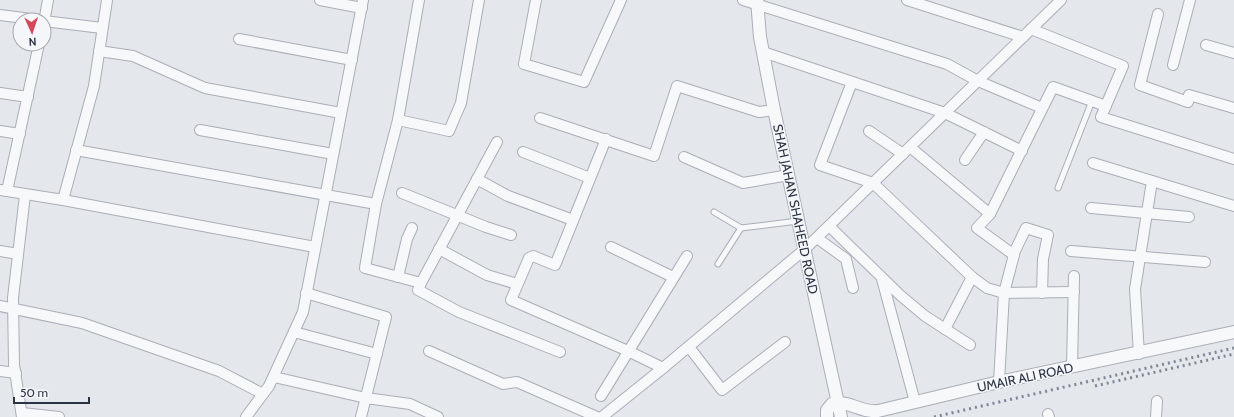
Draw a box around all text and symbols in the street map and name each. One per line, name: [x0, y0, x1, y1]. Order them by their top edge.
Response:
north arrow: [12, 12, 52, 52]
text: N: [28, 35, 37, 49]
street label: SHAH JAHAN SHAHEED ROAD: [770, 123, 822, 295]
street label: UMAIR ALI ROAD: [975, 359, 1075, 395]
scale bar: [14, 379, 89, 405]
text: 50 m: [20, 385, 48, 400]

